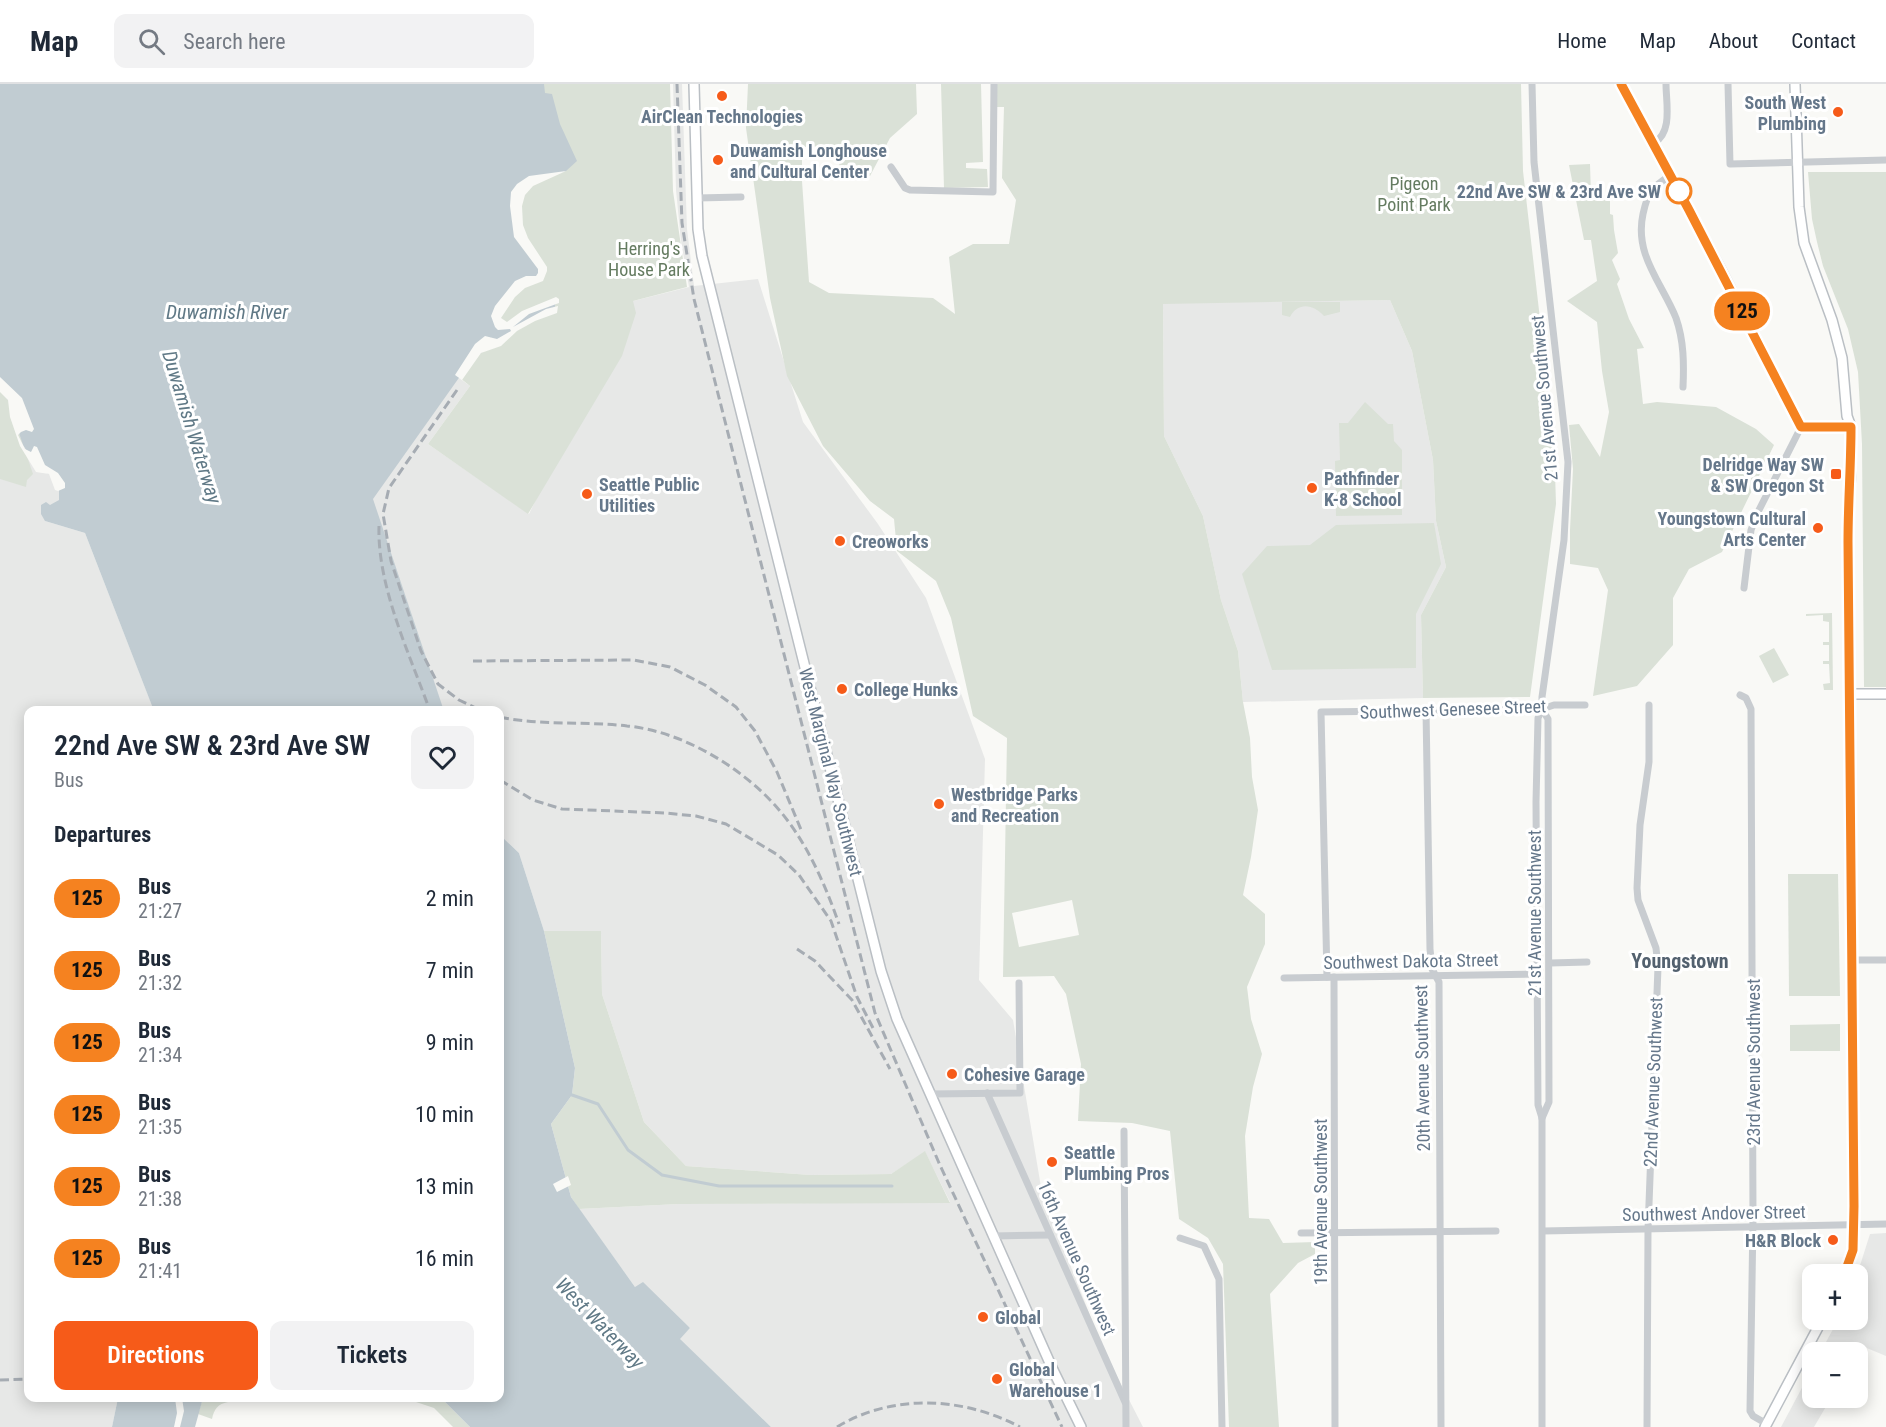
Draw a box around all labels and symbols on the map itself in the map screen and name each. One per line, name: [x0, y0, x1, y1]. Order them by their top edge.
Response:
marker: AirClean Technologies: [715, 89, 729, 103]
place label: South West Plumbing: [1744, 92, 1826, 134]
marker: South West Plumbing: [1831, 105, 1845, 119]
place label: AirClean Technologies: [641, 106, 803, 127]
place label: Duwamish Longhouse and Cultural Center: [730, 140, 887, 182]
marker: Duwamish Longhouse and Cultural Center: [711, 153, 725, 167]
park label: Pigeon Point Park: [1377, 173, 1451, 215]
marker: 22nd Ave SW & 23rd Ave SW: [1666, 178, 1692, 204]
place label: 22nd Ave SW & 23rd Ave SW: [1457, 181, 1661, 202]
park label: Herring's House Park: [608, 238, 690, 280]
line badge: 125: [1708, 292, 1776, 330]
water label: Duwamish River: [166, 300, 289, 324]
street label: 21st Avenue Southwest: [1526, 314, 1562, 482]
water label: Duwamish Waterway: [157, 348, 227, 507]
place label: Delridge Way SW & SW Oregon St: [1703, 454, 1824, 496]
marker: Delridge Way SW & SW Oregon St: [1829, 467, 1843, 481]
place label: Pathfinder K-8 School: [1324, 468, 1402, 510]
place label: Seattle Public Utilities: [599, 474, 700, 516]
marker: Pathfinder K-8 School: [1305, 481, 1319, 495]
marker: Seattle Public Utilities: [580, 487, 594, 501]
place label: Youngstown Cultural Arts Center: [1658, 508, 1806, 550]
marker: Youngstown Cultural Arts Center: [1811, 521, 1825, 535]
place label: Creoworks: [852, 531, 929, 552]
marker: Creoworks: [833, 534, 847, 548]
street label: West Marginal Way Southwest: [795, 666, 867, 878]
place label: College Hunks: [854, 679, 958, 700]
marker: College Hunks: [835, 682, 849, 696]
street label: Southwest Genesee Street: [1359, 695, 1547, 723]
place label: Westbridge Parks and Recreation: [951, 784, 1078, 826]
marker: Westbridge Parks and Recreation: [932, 797, 946, 811]
street label: 21st Avenue Southwest: [1524, 830, 1545, 996]
street label: Southwest Dakota Street: [1323, 949, 1499, 973]
district label: Youngstown: [1631, 949, 1729, 973]
street label: 23rd Avenue Southwest: [1743, 979, 1764, 1145]
street label: 20th Avenue Southwest: [1410, 985, 1434, 1151]
street label: 22nd Avenue Southwest: [1640, 997, 1666, 1167]
place label: Cohesive Garage: [964, 1064, 1085, 1085]
marker: Cohesive Garage: [945, 1067, 959, 1081]
street label: 19th Avenue Southwest: [1310, 1119, 1331, 1285]
place label: Seattle Plumbing Pros: [1064, 1142, 1170, 1184]
marker: Seattle Plumbing Pros: [1045, 1155, 1059, 1169]
street label: 16th Avenue Southwest: [1034, 1178, 1120, 1338]
street label: Southwest Andover Street: [1622, 1201, 1806, 1225]
place label: H&R Block: [1745, 1230, 1821, 1251]
marker: H&R Block: [1826, 1233, 1840, 1247]
water label: West Waterway: [551, 1273, 650, 1374]
place label: Global: [995, 1307, 1041, 1328]
marker: Global: [976, 1310, 990, 1324]
place label: Global Warehouse 1: [1009, 1359, 1102, 1401]
marker: Global Warehouse 1: [990, 1372, 1004, 1386]

